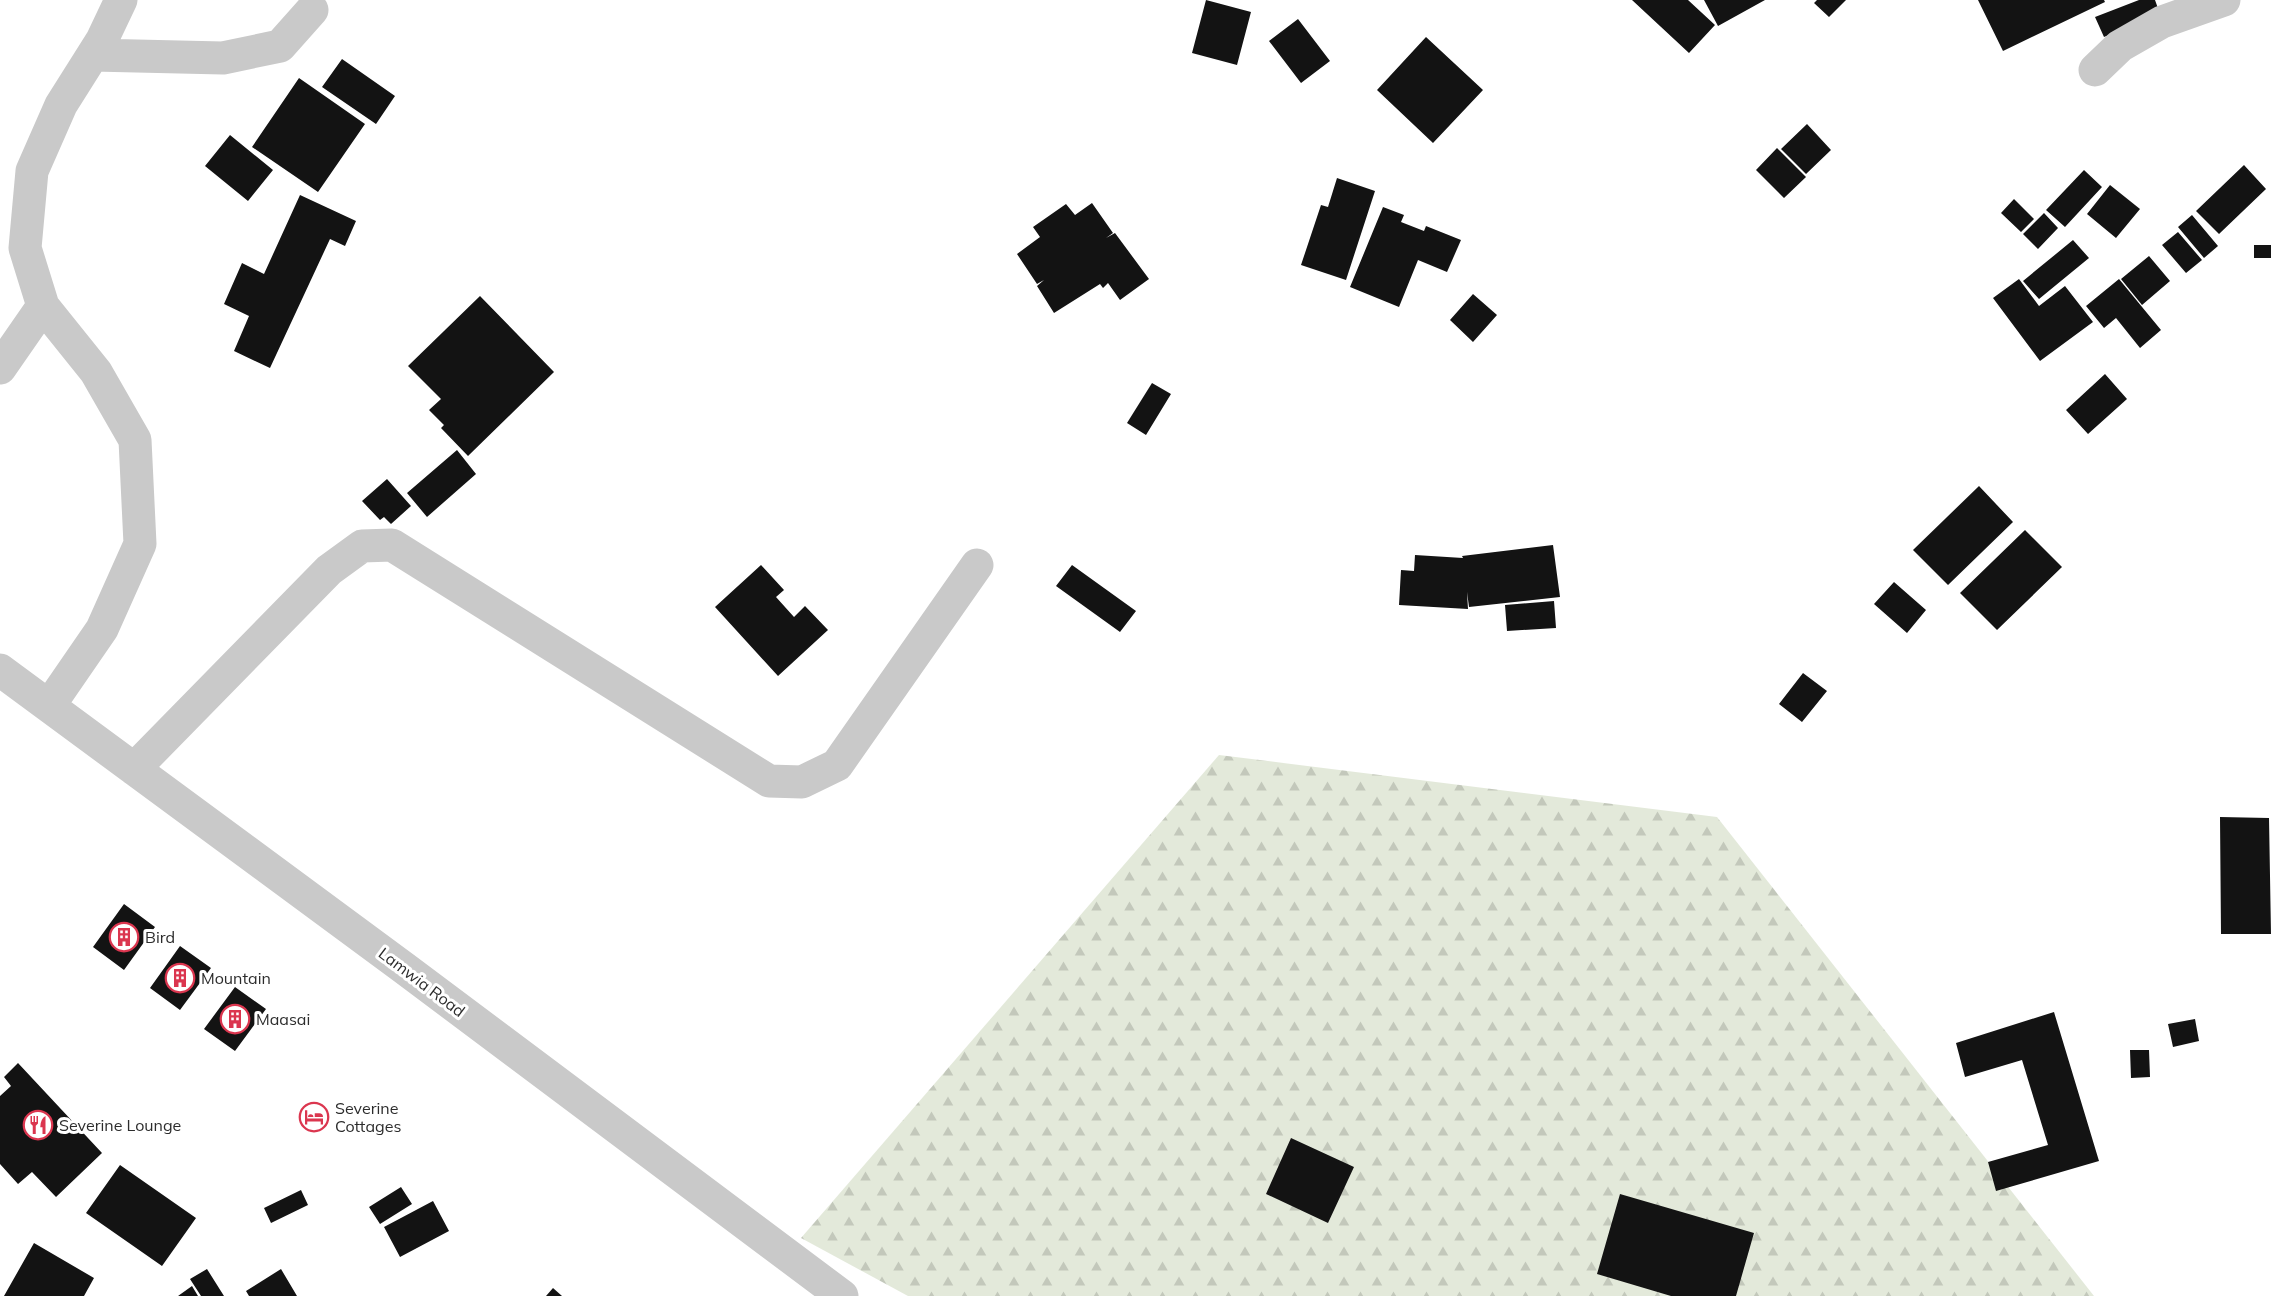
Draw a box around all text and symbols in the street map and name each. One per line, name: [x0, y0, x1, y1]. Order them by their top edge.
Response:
building icon: Bird: [108, 921, 140, 953]
place label: Bird: [145, 927, 175, 947]
street label: Lamwia Road: [375, 943, 469, 1021]
building icon: Mountain: [164, 962, 196, 994]
place label: Mountain: [201, 968, 271, 988]
building icon: Maasai: [219, 1003, 251, 1035]
place label: Maasai: [256, 1009, 310, 1029]
place label: Severine Cottages: [335, 1098, 401, 1136]
hotel icon: Severine Cottages: [298, 1101, 330, 1133]
restaurant icon: Severine Lounge: [22, 1109, 54, 1141]
place label: Severine Lounge: [59, 1115, 181, 1135]

